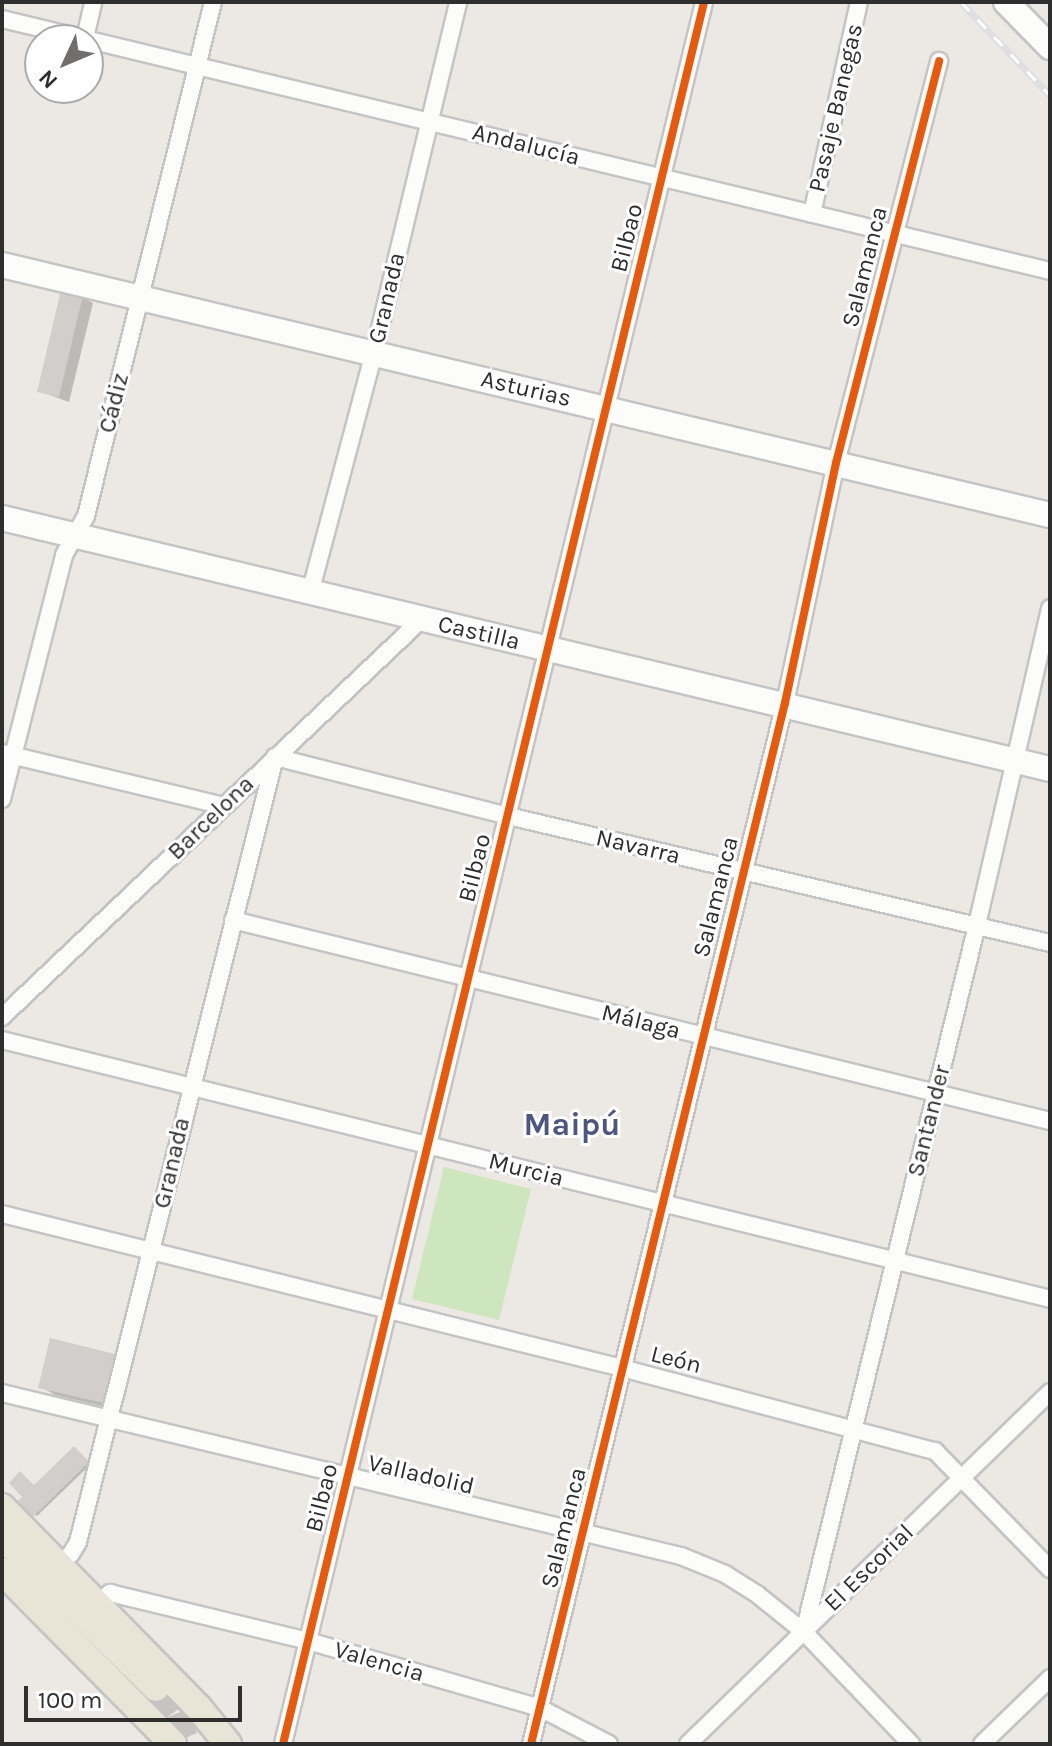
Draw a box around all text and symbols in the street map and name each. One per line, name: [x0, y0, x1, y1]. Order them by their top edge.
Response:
street label: Pasaje Banegas: [803, 21, 869, 195]
north arrow: [24, 24, 104, 104]
text: N: [33, 65, 63, 94]
street label: Andalucía: [469, 118, 583, 172]
street label: Bilbao: [605, 201, 649, 275]
street label: Salamanca: [836, 204, 894, 330]
street label: Granada: [363, 250, 411, 346]
street label: Asturias: [478, 365, 574, 413]
street label: Cádiz: [93, 370, 135, 436]
street label: Castilla: [435, 610, 523, 656]
street label: Barcelona: [162, 770, 260, 866]
street label: Navarra: [593, 823, 683, 871]
street label: Bilbao: [453, 831, 497, 905]
street label: Salamanca: [687, 834, 745, 960]
street label: Málaga: [599, 998, 683, 1046]
street label: Santander: [901, 1062, 957, 1180]
district label: Maipú: [524, 1106, 620, 1144]
street label: Granada: [148, 1115, 196, 1211]
street label: Murcia: [486, 1147, 566, 1193]
street label: León: [648, 1340, 704, 1380]
street label: Valladolid: [365, 1449, 477, 1501]
street label: Bilbao: [300, 1461, 344, 1535]
street label: Salamanca: [535, 1465, 593, 1591]
street label: El Escorial: [818, 1518, 920, 1618]
street label: Valencia: [331, 1635, 427, 1689]
scale bar: [28, 1670, 246, 1720]
text: 100 m: [38, 1686, 103, 1714]

